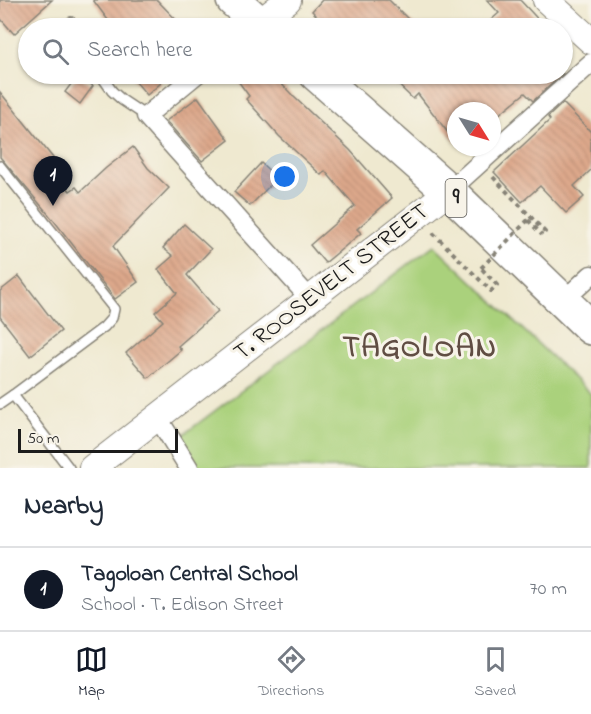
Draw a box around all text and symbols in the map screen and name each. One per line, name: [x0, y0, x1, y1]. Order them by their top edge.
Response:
search box: [18, 18, 573, 84]
icon: search: [39, 35, 72, 68]
text: Search here: [87, 35, 192, 67]
north arrow: [447, 102, 501, 156]
pin: 1: [34, 156, 72, 206]
your location: [270, 162, 299, 191]
road number: 9: [446, 179, 466, 217]
street label: T. ROOSEVELT STREET: [227, 195, 437, 370]
district label: TAGOLOAN: [343, 327, 497, 371]
scale bar: [18, 426, 178, 454]
text: 50 m: [27, 427, 59, 451]
text: Nearby: [24, 488, 103, 526]
text: Tagoloan Central School: [81, 559, 298, 591]
text: 1: [40, 575, 47, 604]
text: 70 m: [530, 575, 567, 604]
text: School · T. Edison Street: [81, 591, 283, 620]
tab: Map: [75, 643, 108, 703]
tab: Directions: [258, 643, 324, 703]
tab: Saved: [474, 643, 516, 703]

